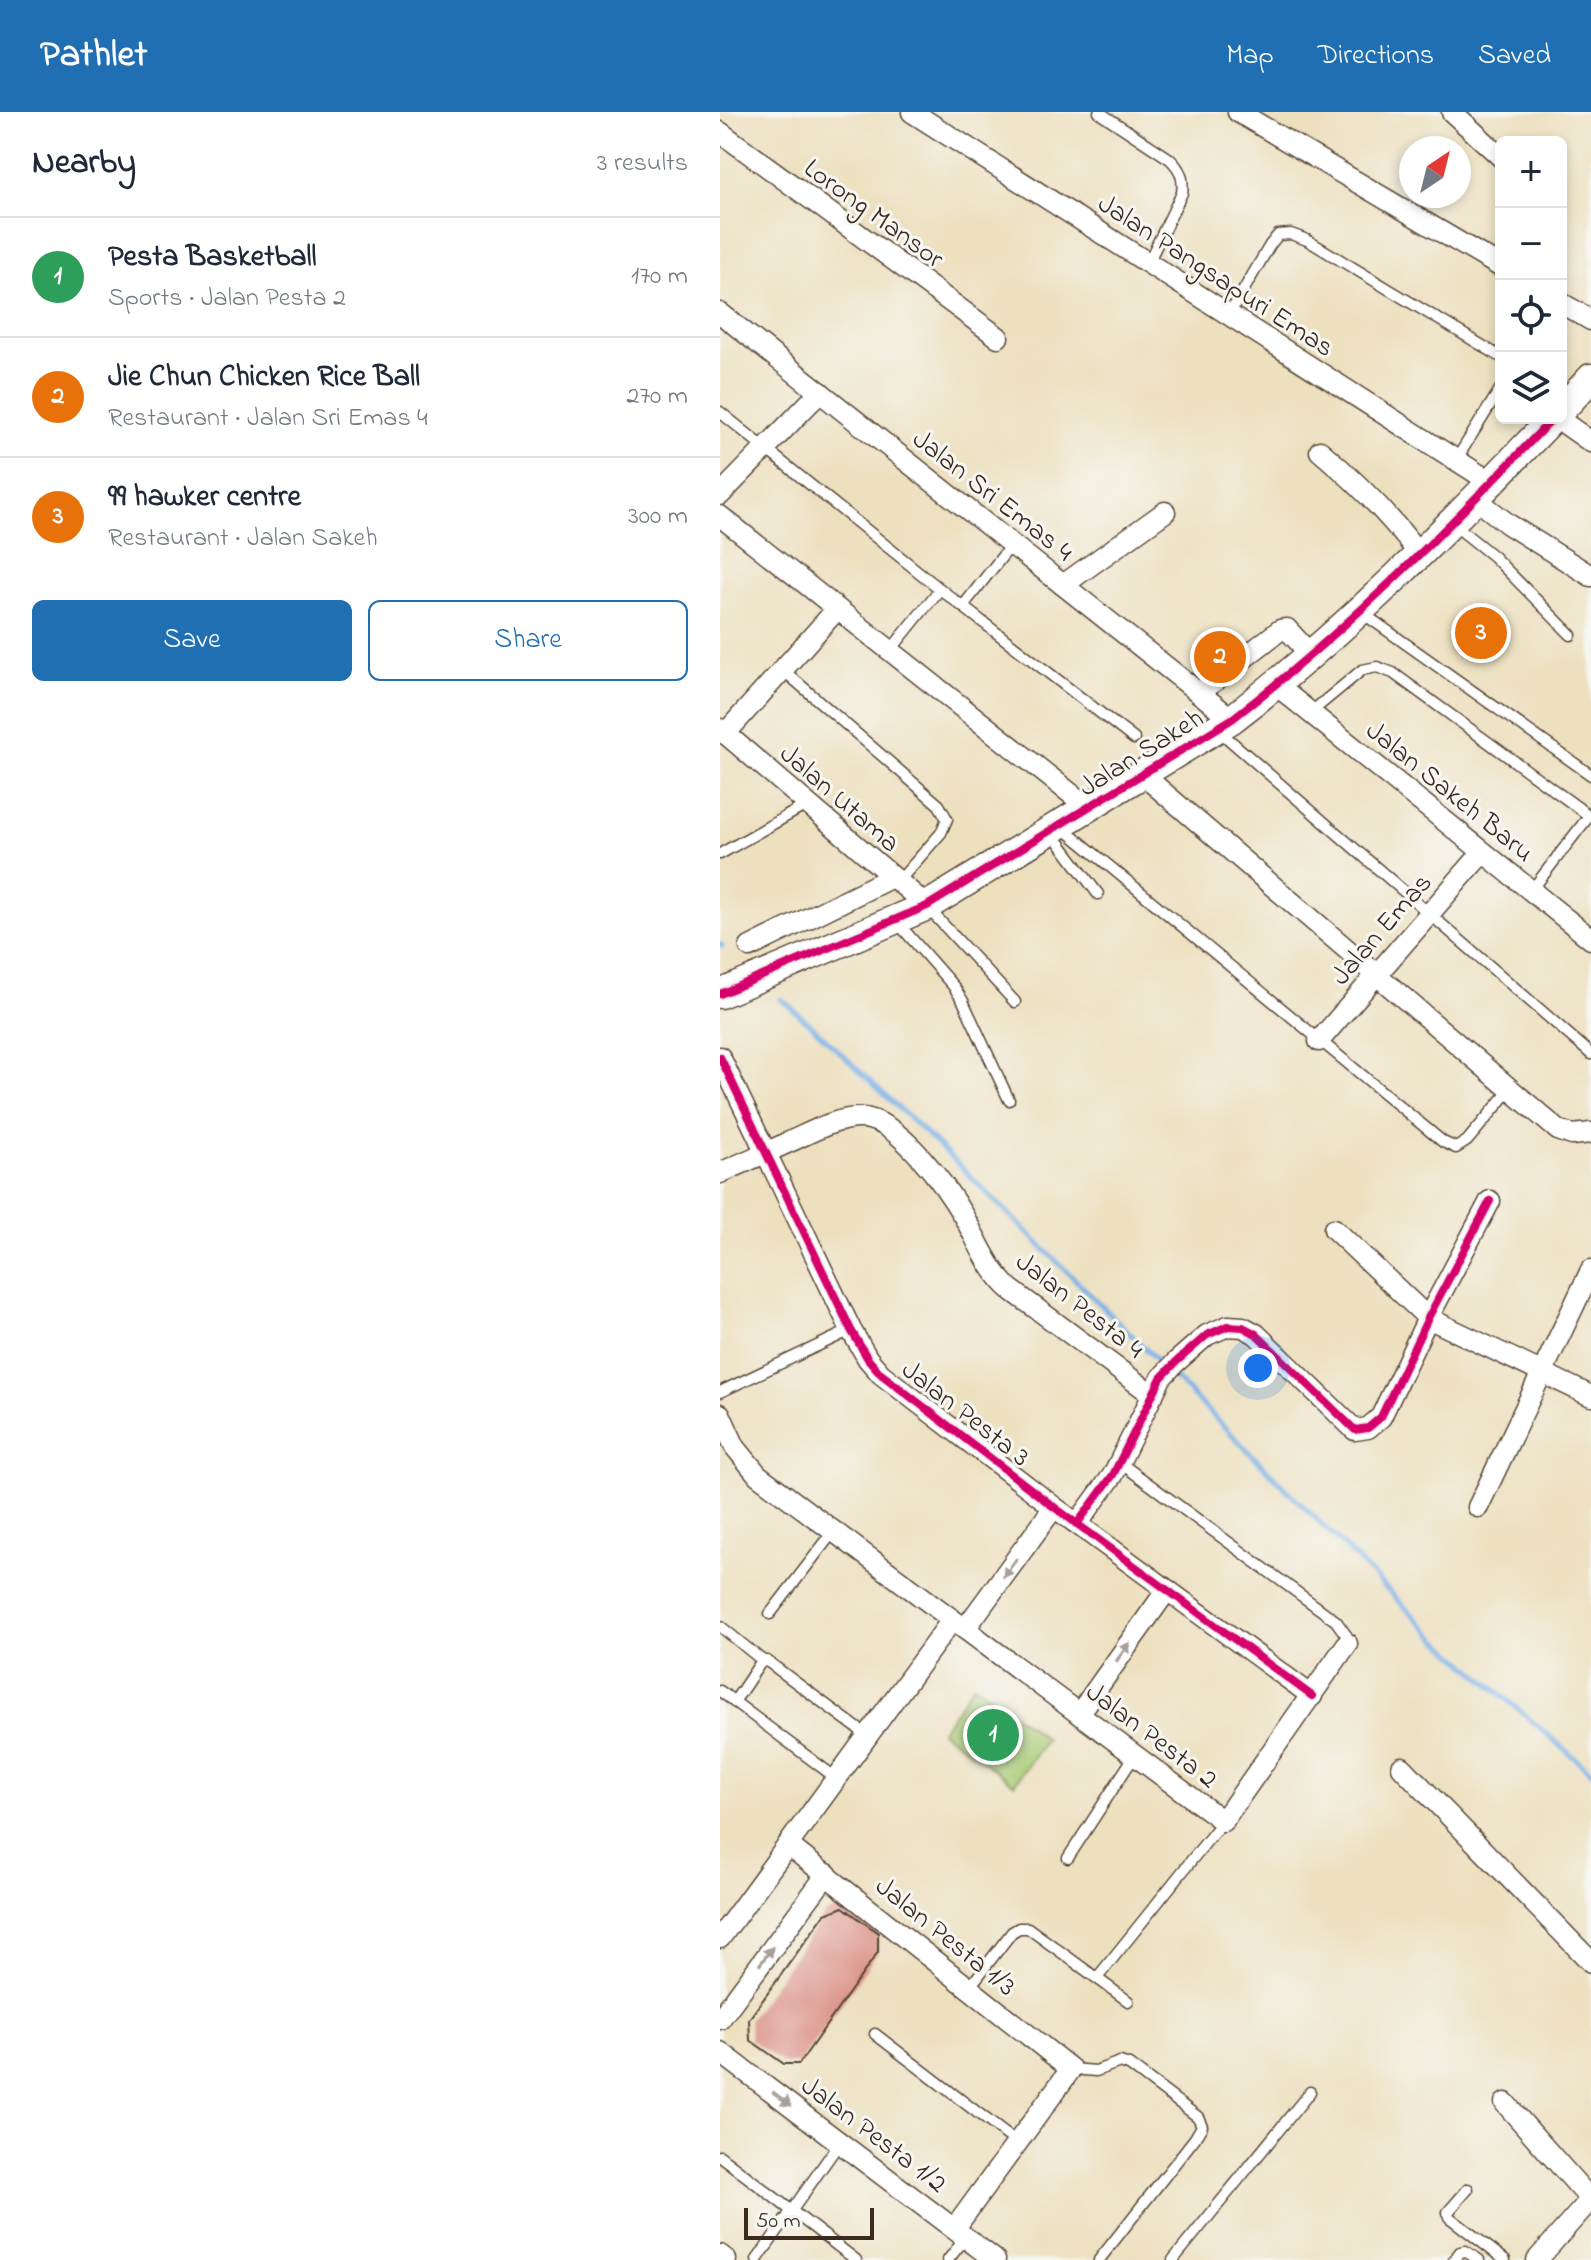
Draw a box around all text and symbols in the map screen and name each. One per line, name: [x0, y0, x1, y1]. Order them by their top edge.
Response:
text: Pathlet: [40, 28, 147, 84]
text: Map: [1226, 36, 1274, 77]
text: Directions: [1318, 36, 1434, 77]
text: Saved: [1478, 36, 1551, 77]
north arrow: [1399, 136, 1471, 208]
map controls: [1495, 136, 1567, 424]
button: +: [1495, 136, 1567, 208]
text: Nearby: [32, 139, 136, 189]
text: 3 results: [597, 145, 688, 183]
street label: Lorong Mansor: [794, 150, 952, 280]
street label: Jalan Pangsapuri Emas: [1089, 185, 1341, 369]
button: −: [1495, 208, 1567, 280]
text: Pesta Basketball: [108, 236, 317, 280]
text: 1: [54, 258, 62, 296]
text: 170 m: [631, 258, 688, 296]
text: Sports · Jalan Pesta 2: [108, 280, 346, 318]
button: locate: [1495, 280, 1567, 352]
button: layers: [1495, 352, 1567, 424]
text: Jie Chun Chicken Rice Ball: [108, 356, 420, 400]
text: 2: [52, 378, 64, 416]
text: 270 m: [626, 378, 688, 416]
text: Restaurant · Jalan Sri Emas 4: [108, 400, 428, 438]
street label: Jalan Sri Emas 4: [903, 421, 1082, 573]
text: 99 hawker centre: [108, 476, 301, 520]
text: 3: [53, 498, 63, 536]
text: 300 m: [628, 498, 688, 536]
text: Restaurant · Jalan Sakeh: [108, 520, 378, 558]
button: Save: [32, 600, 352, 681]
button: Share: [368, 600, 688, 681]
pin: 3: [1455, 603, 1507, 663]
pin: 2: [1194, 627, 1246, 687]
street label: Jalan Sakeh: [1071, 699, 1212, 809]
street label: Jalan Sakeh Baru: [1356, 712, 1542, 874]
street label: Jalan Utama: [769, 735, 908, 864]
street label: Jalan Emas: [1322, 865, 1443, 996]
street label: Jalan Pesta 4: [1006, 1243, 1152, 1371]
your location: [1238, 1348, 1278, 1388]
street label: Jalan Pesta 3: [892, 1351, 1038, 1478]
one-way arrow: [1003, 1558, 1018, 1579]
one-way arrow: [1115, 1641, 1131, 1663]
street label: Jalan Pesta 2: [1076, 1673, 1226, 1800]
pin: 1: [967, 1705, 1019, 1765]
street label: Jalan Pesta 1/3: [865, 1868, 1024, 2008]
one-way arrow: [758, 1946, 774, 1966]
street label: Jalan Pesta 1/2: [791, 2067, 955, 2205]
one-way arrow: [772, 2091, 793, 2107]
scale bar: [744, 2204, 874, 2240]
text: 50 m: [756, 2206, 801, 2238]

